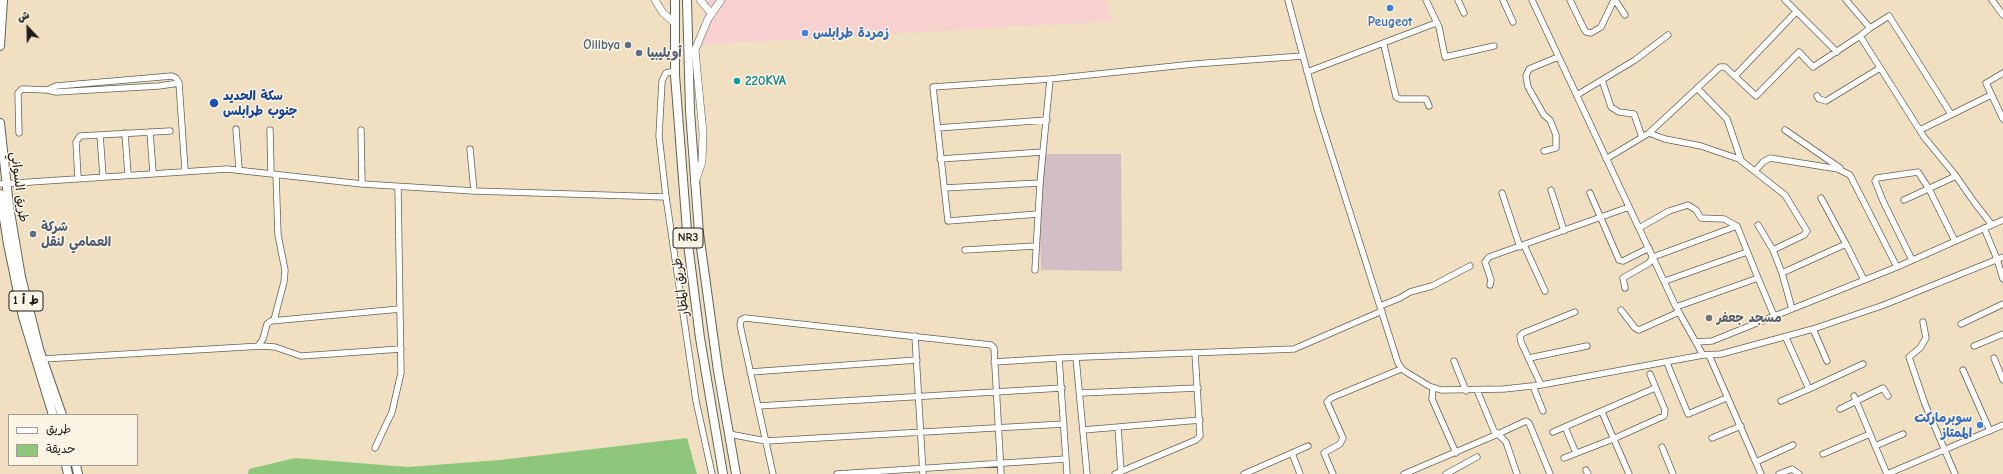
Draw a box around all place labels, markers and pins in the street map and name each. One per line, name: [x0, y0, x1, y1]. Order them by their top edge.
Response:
marker: Peugeot: [1385, 3, 1395, 13]
place label: Peugeot: [1368, 14, 1412, 30]
place label: زمردة طرابلس: [813, 25, 889, 41]
marker: زمردة طرابلس: [800, 28, 810, 38]
place label: Oilibya: [583, 37, 620, 53]
marker: Oilibya: [623, 40, 633, 50]
place label: أويليبيا: [647, 45, 682, 61]
marker: أويليبيا: [634, 48, 644, 58]
place label: 220KVA: [745, 73, 786, 89]
marker: 220KVA: [732, 76, 742, 86]
place label: سكة الحديد جنوب طرابلس: [223, 88, 297, 119]
marker: سكة الحديد جنوب طرابلس: [208, 97, 220, 109]
place label: شركة العمامي لنقل: [41, 219, 111, 250]
marker: شركة العمامي لنقل: [28, 229, 38, 239]
place label: مسجد جعفر: [1717, 310, 1782, 326]
marker: مسجد جعفر: [1704, 313, 1714, 323]
place label: سوبرماركت الممتاز: [1914, 410, 1972, 441]
marker: سوبرماركت الممتاز: [1975, 420, 1985, 430]

